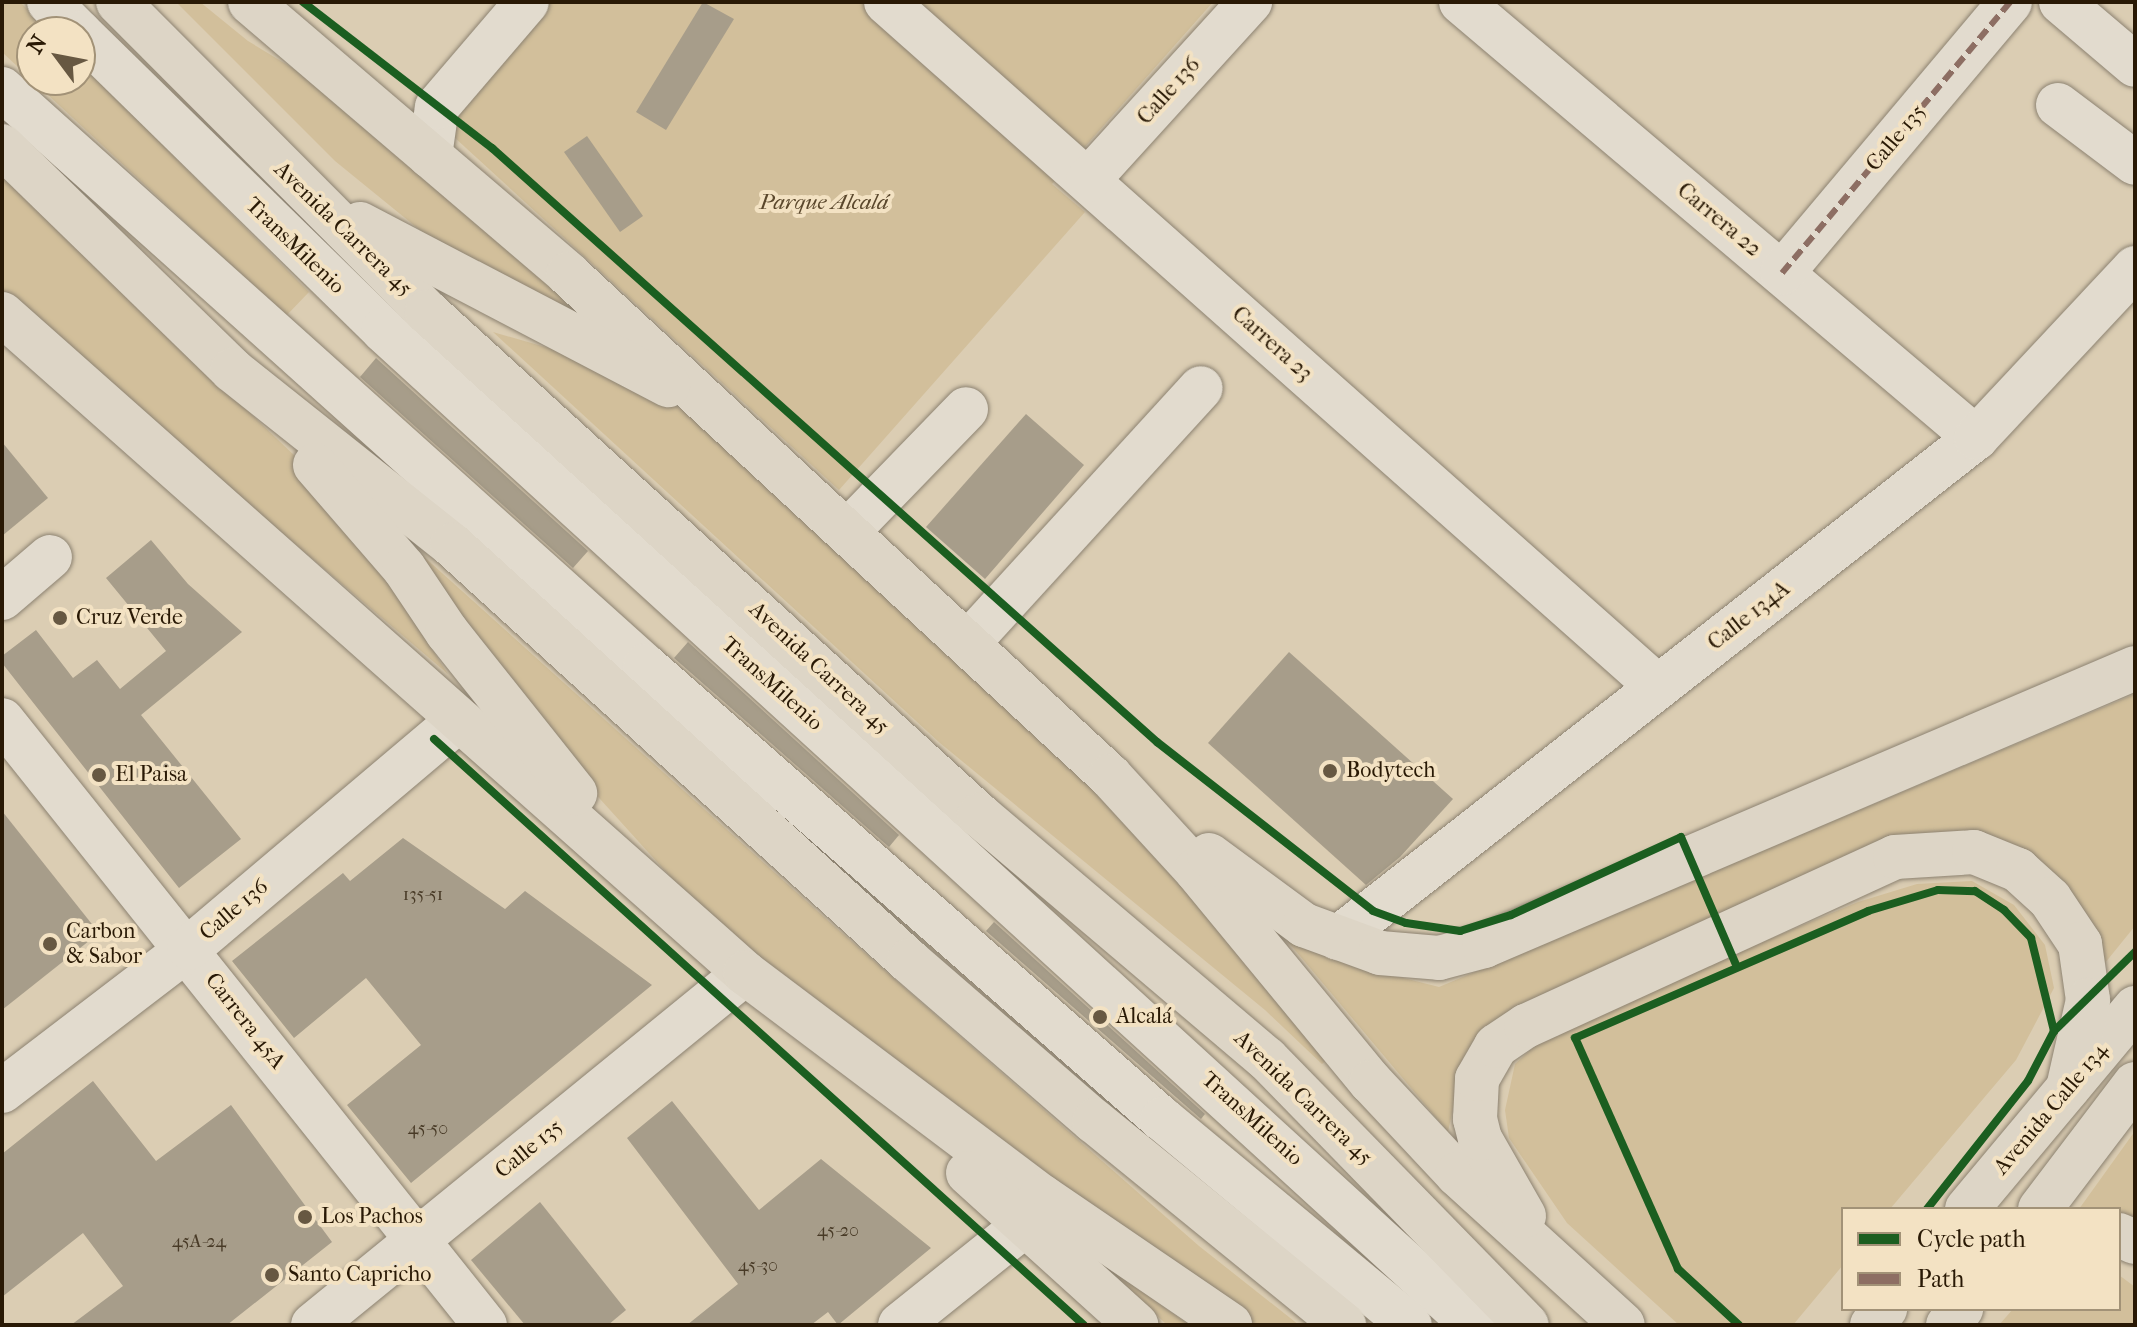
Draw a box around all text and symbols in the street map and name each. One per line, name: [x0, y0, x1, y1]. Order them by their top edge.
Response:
north arrow: [16, 16, 96, 96]
text: N: [22, 30, 53, 58]
street label: Calle 136: [1132, 52, 1206, 130]
street label: Calle 135: [1861, 99, 1931, 177]
street label: Avenida Carrera 45: [268, 156, 418, 302]
street label: Carrera 22: [1672, 177, 1766, 263]
park label: Parque Alcalá: [760, 190, 888, 216]
street label: TransMilenio: [240, 192, 350, 300]
street label: Carrera 23: [1226, 301, 1318, 387]
street label: Calle 134A: [1703, 576, 1795, 656]
street label: Avenida Carrera 45: [743, 596, 895, 740]
place label: Cruz Verde: [76, 605, 183, 631]
marker: Cruz Verde: [51, 609, 69, 627]
street label: TransMilenio: [716, 632, 828, 736]
place label: Bodytech: [1346, 758, 1436, 784]
place label: El Paisa: [115, 762, 187, 788]
marker: Bodytech: [1321, 762, 1339, 780]
marker: El Paisa: [90, 766, 108, 784]
street label: Calle 136: [194, 874, 274, 946]
house number: 135-51: [403, 884, 443, 906]
place label: Carbon & Sabor: [66, 918, 142, 970]
marker: Carbon & Sabor: [41, 935, 59, 953]
street label: Carrera 45A: [199, 968, 291, 1074]
place label: Alcalá: [1116, 1004, 1172, 1030]
marker: Alcalá: [1091, 1008, 1109, 1026]
street label: Avenida Carrera 45: [1228, 1025, 1378, 1171]
street label: Avenida Calle 134: [1988, 1038, 2114, 1180]
street label: TransMilenio: [1196, 1067, 1308, 1171]
street label: Calle 135: [490, 1114, 568, 1184]
house number: 45-50: [408, 1118, 448, 1140]
place label: Los Pachos: [321, 1204, 423, 1230]
legend: [1841, 1207, 2121, 1311]
marker: Los Pachos: [296, 1208, 314, 1226]
house number: 45-20: [817, 1220, 859, 1242]
text: Cycle path: [1917, 1225, 2026, 1253]
house number: 45A-24: [172, 1231, 226, 1253]
house number: 45-30: [738, 1255, 778, 1277]
place label: Santo Capricho: [288, 1262, 431, 1288]
text: Path: [1917, 1265, 1964, 1293]
marker: Santo Capricho: [263, 1266, 281, 1284]

